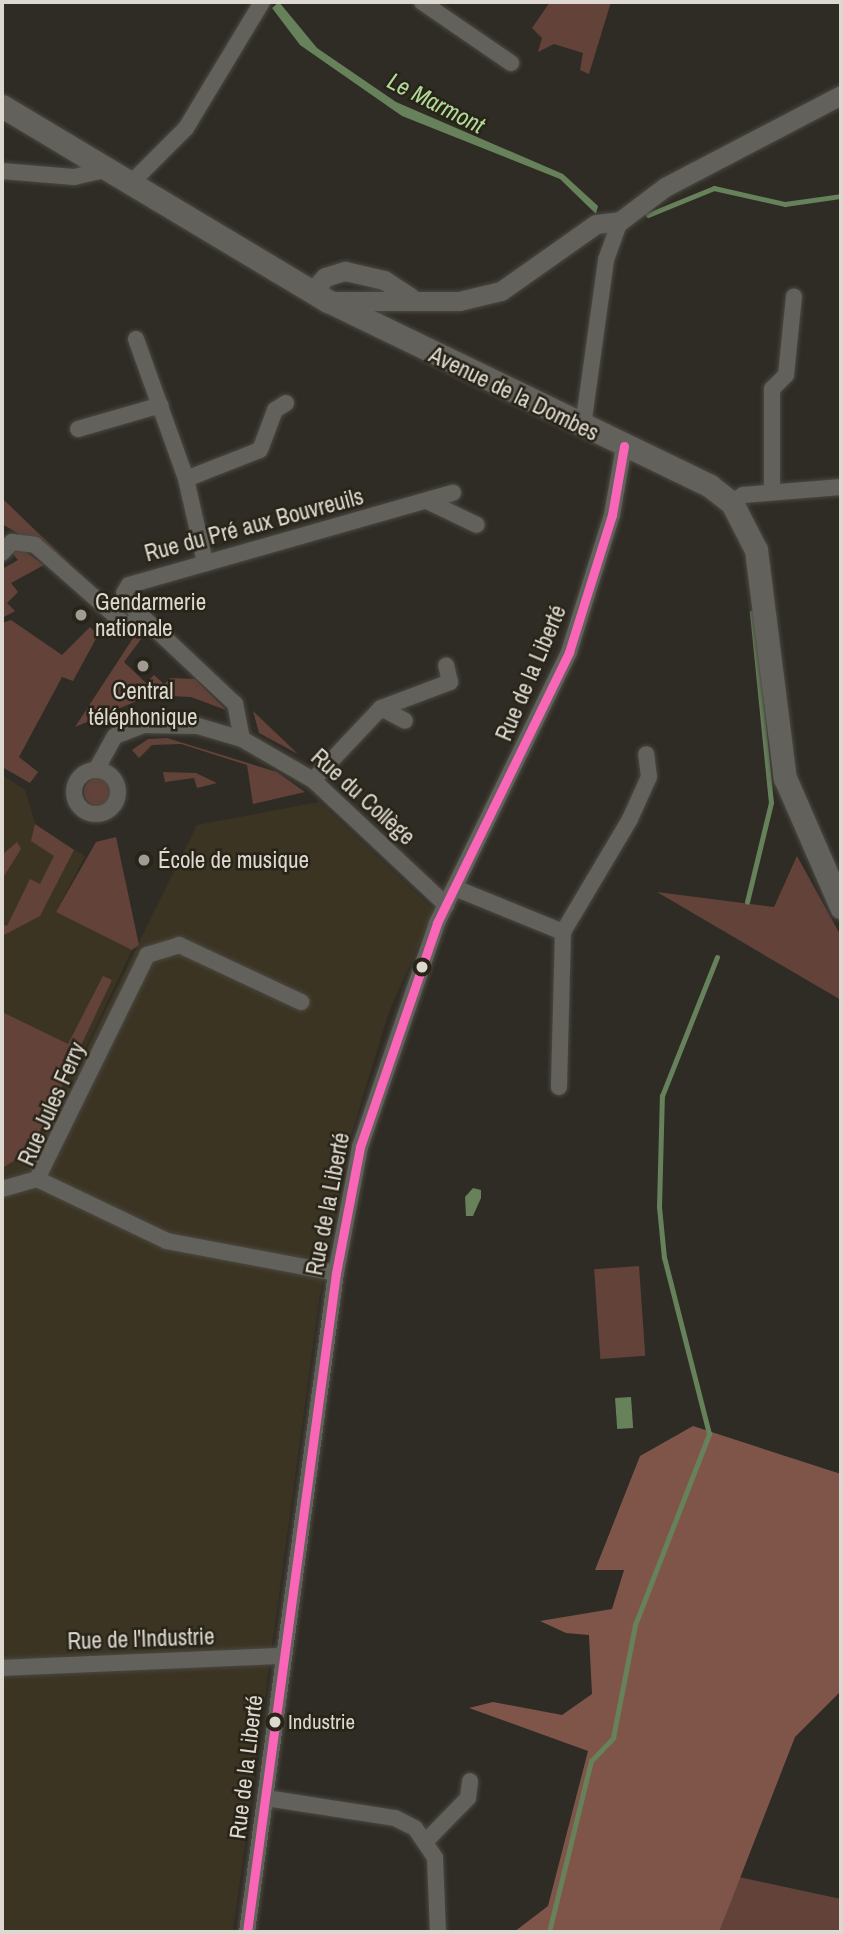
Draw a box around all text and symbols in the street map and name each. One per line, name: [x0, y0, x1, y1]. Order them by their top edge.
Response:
water label: Le Marmont: [383, 66, 489, 140]
street label: Avenue de la Dombes: [425, 341, 603, 447]
street label: Rue du Pré aux Bouvreuils: [142, 483, 366, 567]
place label: Gendarmerie nationale: [95, 588, 206, 642]
street label: Rue de la Liberté: [490, 601, 572, 745]
marker: Gendarmerie nationale: [73, 607, 89, 623]
marker: Central téléphonique: [135, 658, 151, 674]
place label: Central téléphonique: [88, 677, 198, 731]
street label: Rue du Collège: [305, 743, 421, 851]
place label: École de musique: [158, 846, 309, 874]
marker: École de musique: [136, 852, 152, 868]
unlabelled marker: [415, 960, 429, 974]
street label: Rue Jules Ferry: [13, 1038, 91, 1170]
street label: Rue de la Liberté: [301, 1130, 355, 1278]
street label: Rue de l'Industrie: [67, 1623, 215, 1655]
street label: Rue de la Liberté: [223, 1694, 269, 1840]
place label: Industrie: [288, 1709, 355, 1735]
marker: Industrie: [268, 1715, 282, 1729]

